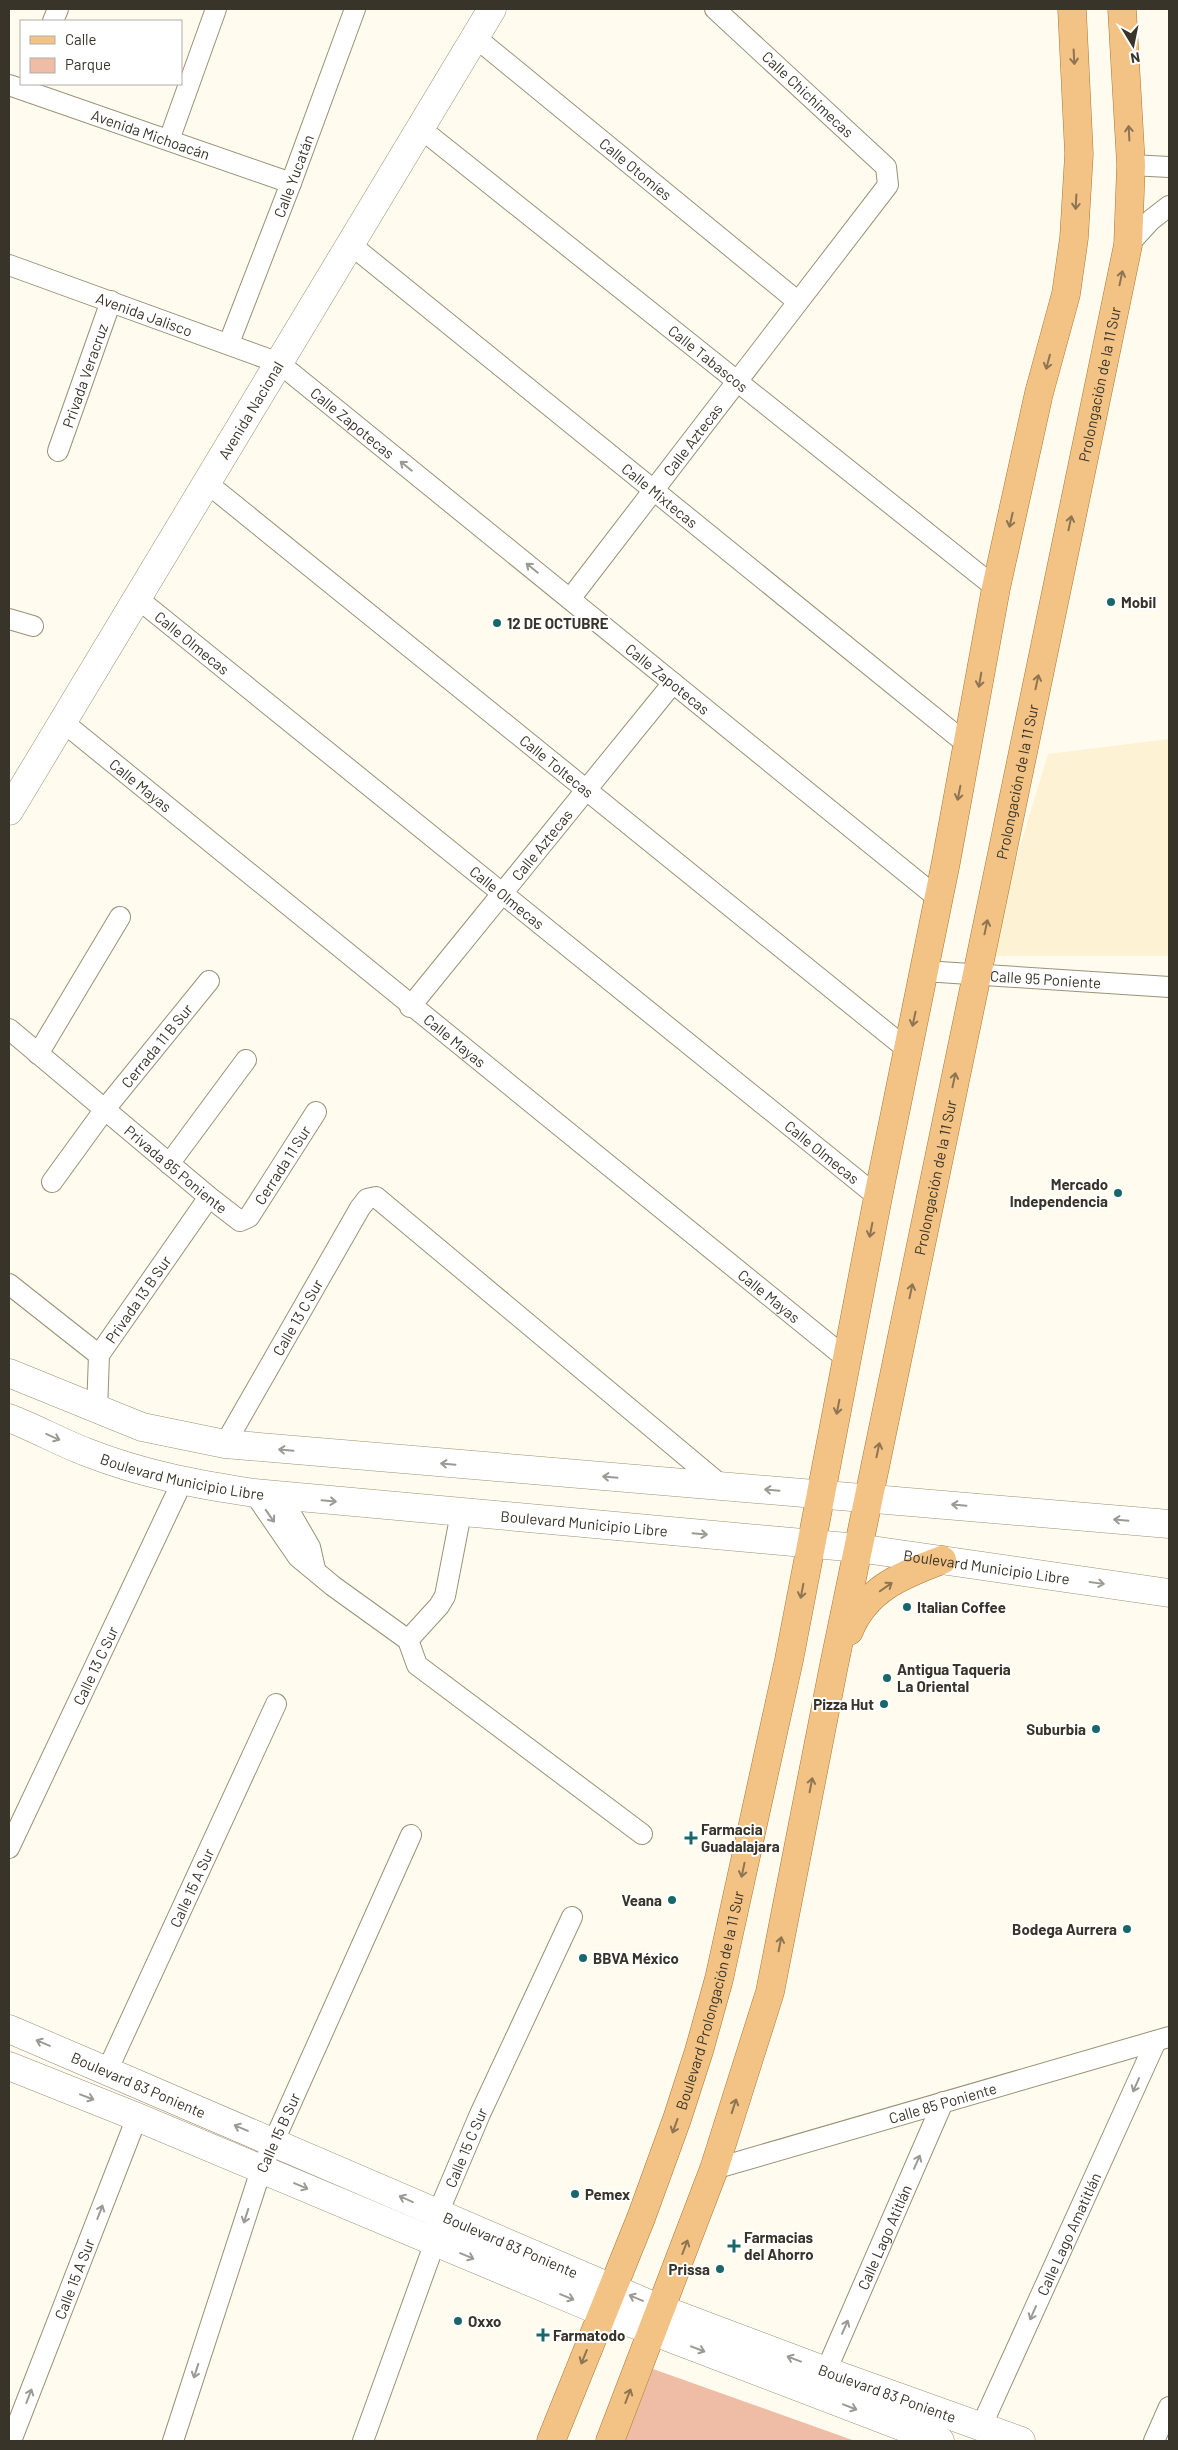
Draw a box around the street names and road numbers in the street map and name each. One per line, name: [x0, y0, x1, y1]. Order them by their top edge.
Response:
street label: Calle Chichimecas: [759, 47, 857, 141]
street label: Avenida Michoacán: [89, 105, 212, 163]
street label: Calle Yucatán: [269, 132, 317, 220]
street label: Calle Otomíes: [596, 134, 676, 204]
street label: Avenida Jalisco: [94, 288, 195, 340]
street label: Prolongación de la 11 Sur: [1074, 305, 1124, 463]
street label: Privada Veracruz: [58, 321, 111, 430]
street label: Calle Tabascos: [665, 321, 752, 396]
street label: Avenida Nacional: [214, 358, 287, 462]
street label: Calle Zapotecas: [307, 383, 398, 462]
street label: Calle Aztecas: [659, 400, 726, 479]
street label: Calle Mixtecas: [618, 459, 701, 531]
street label: Calle Olmecas: [151, 607, 233, 678]
street label: Calle Zapotecas: [622, 639, 713, 718]
street label: Prolongación de la 11 Sur: [992, 702, 1042, 861]
street label: Calle Toltecas: [516, 731, 597, 801]
street label: Calle Mayas: [106, 755, 175, 816]
street label: Calle Aztecas: [508, 806, 576, 884]
street label: Calle Olmecas: [466, 862, 548, 933]
street label: Calle 95 Poniente: [990, 966, 1102, 992]
street label: Cerrada 11 B Sur: [117, 1000, 196, 1091]
street label: Calle Mayas: [420, 1010, 490, 1071]
street label: Prolongación de la 11 Sur: [910, 1098, 960, 1257]
street label: Calle Olmecas: [781, 1116, 863, 1187]
street label: Privada 85 Poniente: [121, 1121, 231, 1217]
street label: Cerrada 11 Sur: [250, 1122, 314, 1208]
street label: Privada 13 B Sur: [101, 1252, 175, 1346]
street label: Calle Mayas: [735, 1265, 804, 1326]
street label: Calle 13 C Sur: [269, 1275, 327, 1359]
street label: Boulevard Municipio Libre: [98, 1449, 265, 1503]
street label: Boulevard Municipio Libre: [500, 1506, 668, 1540]
street label: Boulevard Municipio Libre: [902, 1546, 1071, 1588]
street label: Calle 13 C Sur: [69, 1623, 122, 1708]
street label: Calle 15 A Sur: [166, 1845, 218, 1930]
street label: Boulevard Prolongación de la 11 Sur: [672, 1889, 747, 2112]
street label: Boulevard 83 Poniente: [68, 2048, 209, 2122]
street label: Calle 85 Poniente: [887, 2079, 999, 2127]
street label: Calle 15 B Sur: [252, 2089, 304, 2175]
street label: Calle 15 C Sur: [441, 2104, 491, 2190]
street label: Calle Lago Amatitlán: [1033, 2170, 1104, 2298]
street label: Calle Lago Atitlán: [853, 2182, 915, 2292]
street label: Boulevard 83 Poniente: [441, 2208, 581, 2281]
street label: Calle 15 A Sur: [50, 2235, 98, 2322]
street label: Boulevard 83 Poniente: [816, 2360, 959, 2426]

